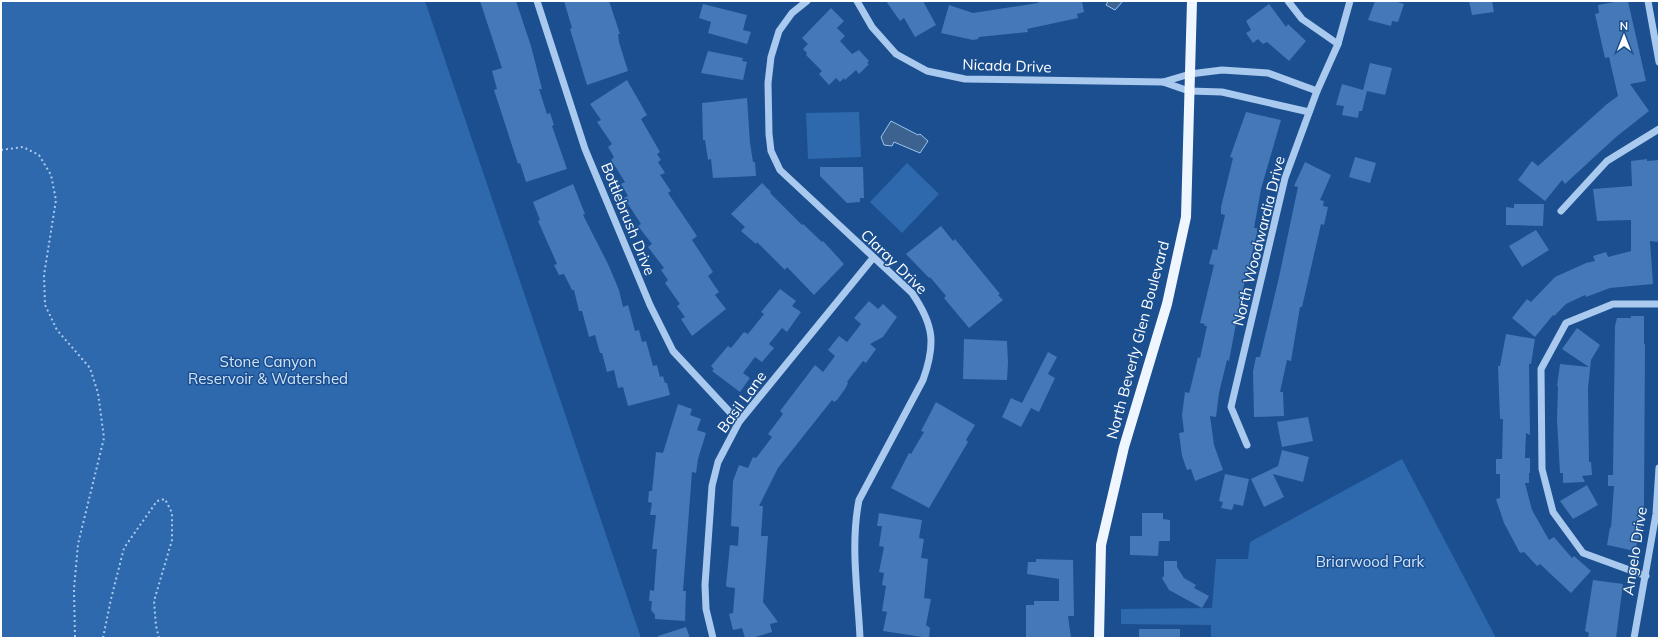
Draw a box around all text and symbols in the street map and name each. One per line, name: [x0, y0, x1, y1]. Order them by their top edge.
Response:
north arrow: [1604, 16, 1644, 56]
text: N: [1620, 19, 1628, 33]
street label: Nicada Drive: [962, 54, 1052, 77]
street label: North Woodwardia Drive: [1228, 154, 1289, 328]
street label: Bottlebrush Drive: [597, 160, 660, 278]
street label: Claray Drive: [857, 225, 932, 298]
street label: North Beverly Glen Boulevard: [1102, 239, 1173, 441]
park label: Stone Canyon Reservoir & Watershed: [188, 352, 348, 388]
street label: Basil Lane: [713, 367, 770, 436]
street label: Angelo Drive: [1618, 505, 1651, 597]
park label: Briarwood Park: [1316, 552, 1425, 571]

